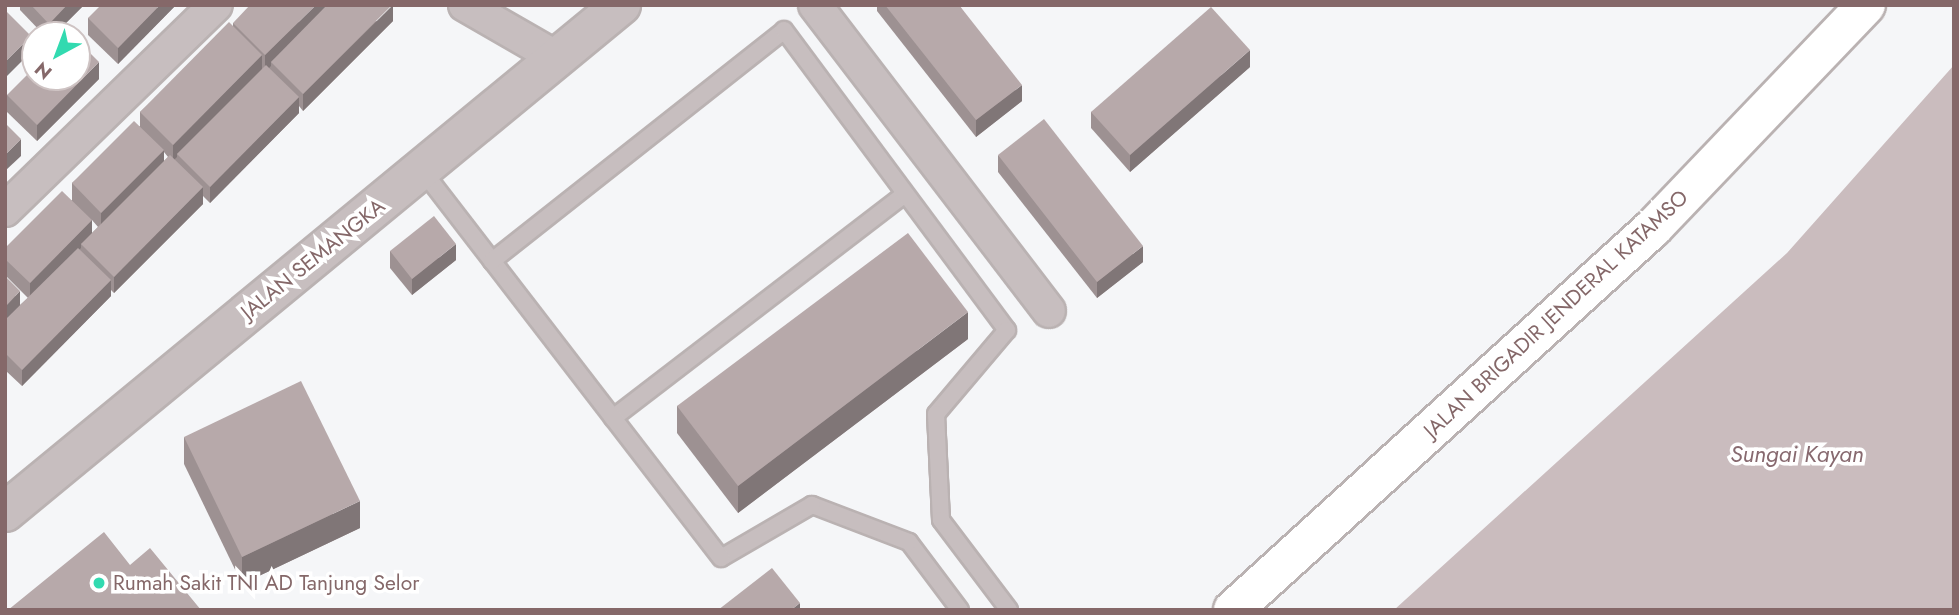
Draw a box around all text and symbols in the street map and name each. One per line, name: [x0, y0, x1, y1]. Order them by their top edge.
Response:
north arrow: [21, 21, 91, 91]
text: N: [29, 56, 58, 86]
street label: JALAN BRIGADIR JENDERAL KATAMSO: [1419, 185, 1693, 443]
street label: JALAN SEMANGKA: [236, 193, 390, 325]
water label: Sungai Kayan: [1730, 440, 1864, 468]
place label: Rumah Sakit TNI AD Tanjung Selor: [113, 570, 419, 596]
marker: Rumah Sakit TNI AD Tanjung Selor: [91, 575, 107, 591]

